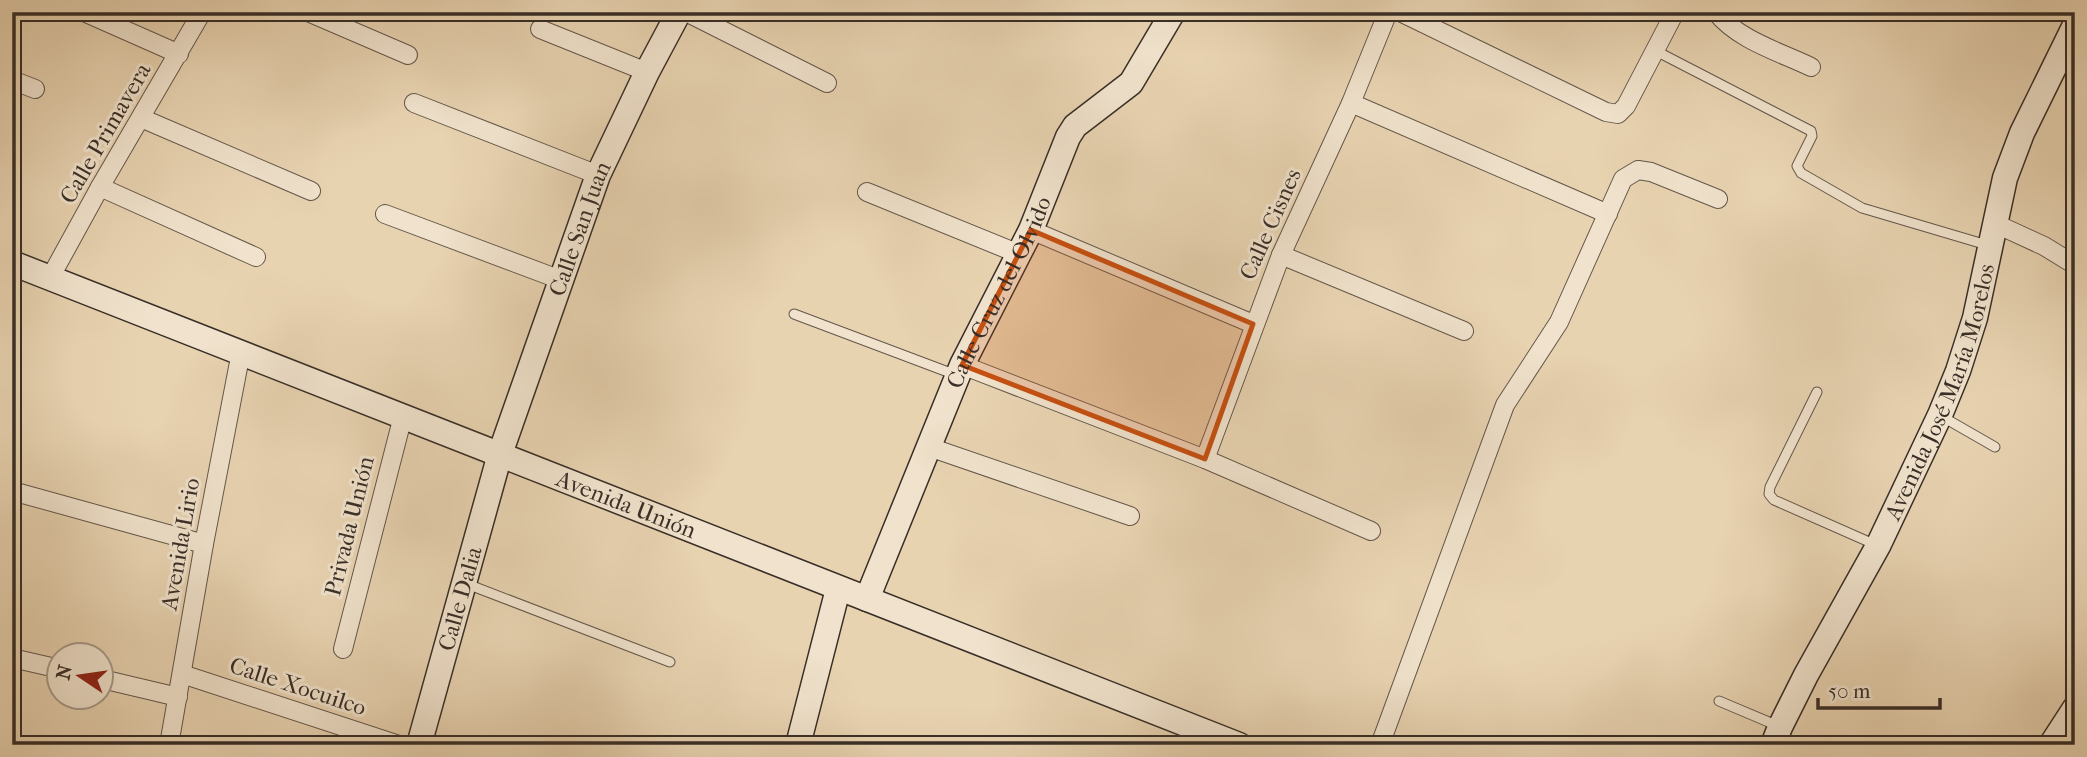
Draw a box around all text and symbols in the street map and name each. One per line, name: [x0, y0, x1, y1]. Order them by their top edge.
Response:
street label: Calle Primavera: [54, 58, 157, 208]
street label: Calle San Juan: [544, 156, 617, 300]
street label: Calle Cisnes: [1234, 164, 1307, 284]
street label: Calle Cruz del Olvido: [941, 193, 1057, 392]
street label: Avenida José María Morelos: [1879, 261, 2000, 526]
street label: Privada Unión: [319, 453, 380, 599]
street label: Avenida Unión: [551, 465, 700, 545]
street label: Avenida Lirio: [155, 476, 205, 613]
street label: Calle Dalia: [433, 543, 488, 654]
north arrow: [46, 642, 116, 712]
street label: Calle Xocuilco: [226, 652, 370, 721]
text: N: [52, 662, 77, 682]
scale bar: [1818, 666, 1940, 710]
text: 50 m: [1828, 679, 1871, 703]

